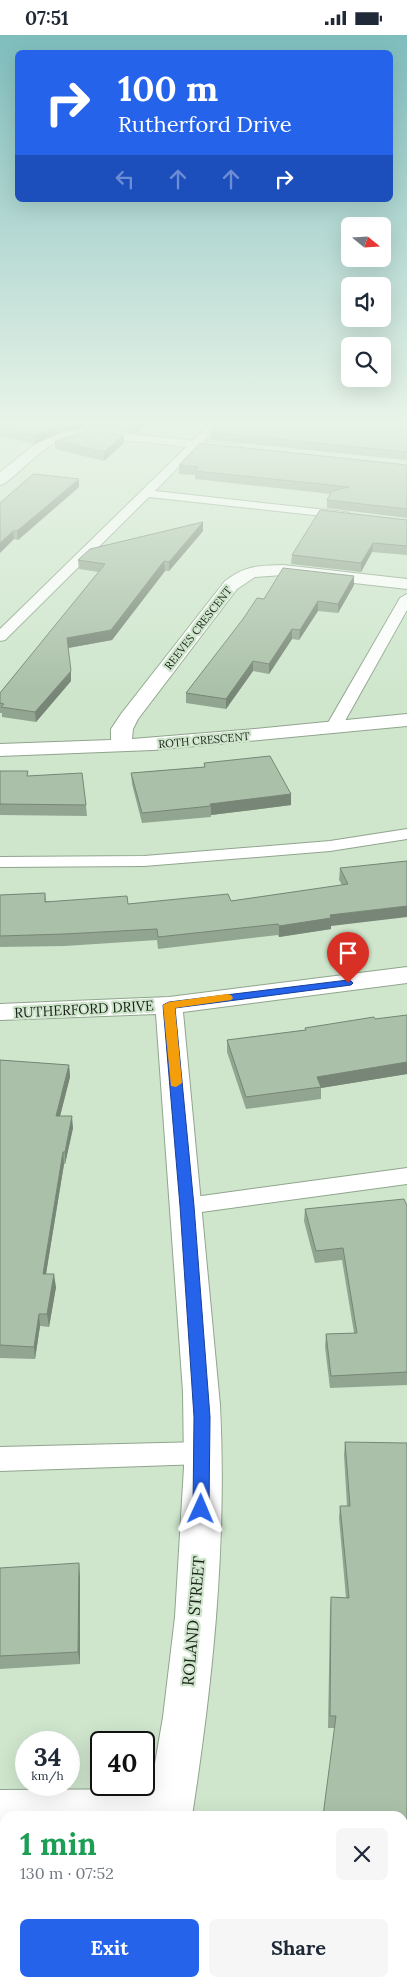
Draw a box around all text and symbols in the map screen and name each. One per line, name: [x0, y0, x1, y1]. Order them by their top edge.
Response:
text: 07:51: [25, 6, 69, 30]
text: 100 m: [118, 66, 218, 111]
icon: right: [35, 70, 100, 135]
text: Rutherford Drive: [118, 110, 292, 138]
icon: left: [111, 165, 139, 193]
icon: ahead: [164, 165, 192, 193]
icon: ahead: [217, 165, 245, 193]
icon: right: [270, 165, 298, 193]
north arrow: [341, 217, 391, 267]
map controls: [341, 217, 391, 387]
button: sound: [341, 277, 391, 327]
button: search: [341, 337, 391, 387]
street label: REEVES CRESCENT: [161, 584, 235, 672]
street label: ROTH CRESCENT: [158, 729, 250, 751]
pin: [327, 932, 369, 983]
icon: arrive: [334, 939, 362, 967]
street label: RUTHERFORD DRIVE: [14, 996, 155, 1022]
position arrow: [174, 1482, 226, 1534]
street label: ROLAND STREET: [177, 1555, 209, 1687]
speed limit sign: 40: [90, 1731, 155, 1796]
text: 34: [34, 1741, 61, 1773]
text: km/h: [31, 1768, 64, 1783]
text: 1 min: [20, 1825, 97, 1863]
button: close: [336, 1828, 388, 1880]
text: 130 m · 07:52: [20, 1863, 114, 1883]
button: Exit: [20, 1919, 199, 1977]
button: Share: [209, 1919, 388, 1977]

